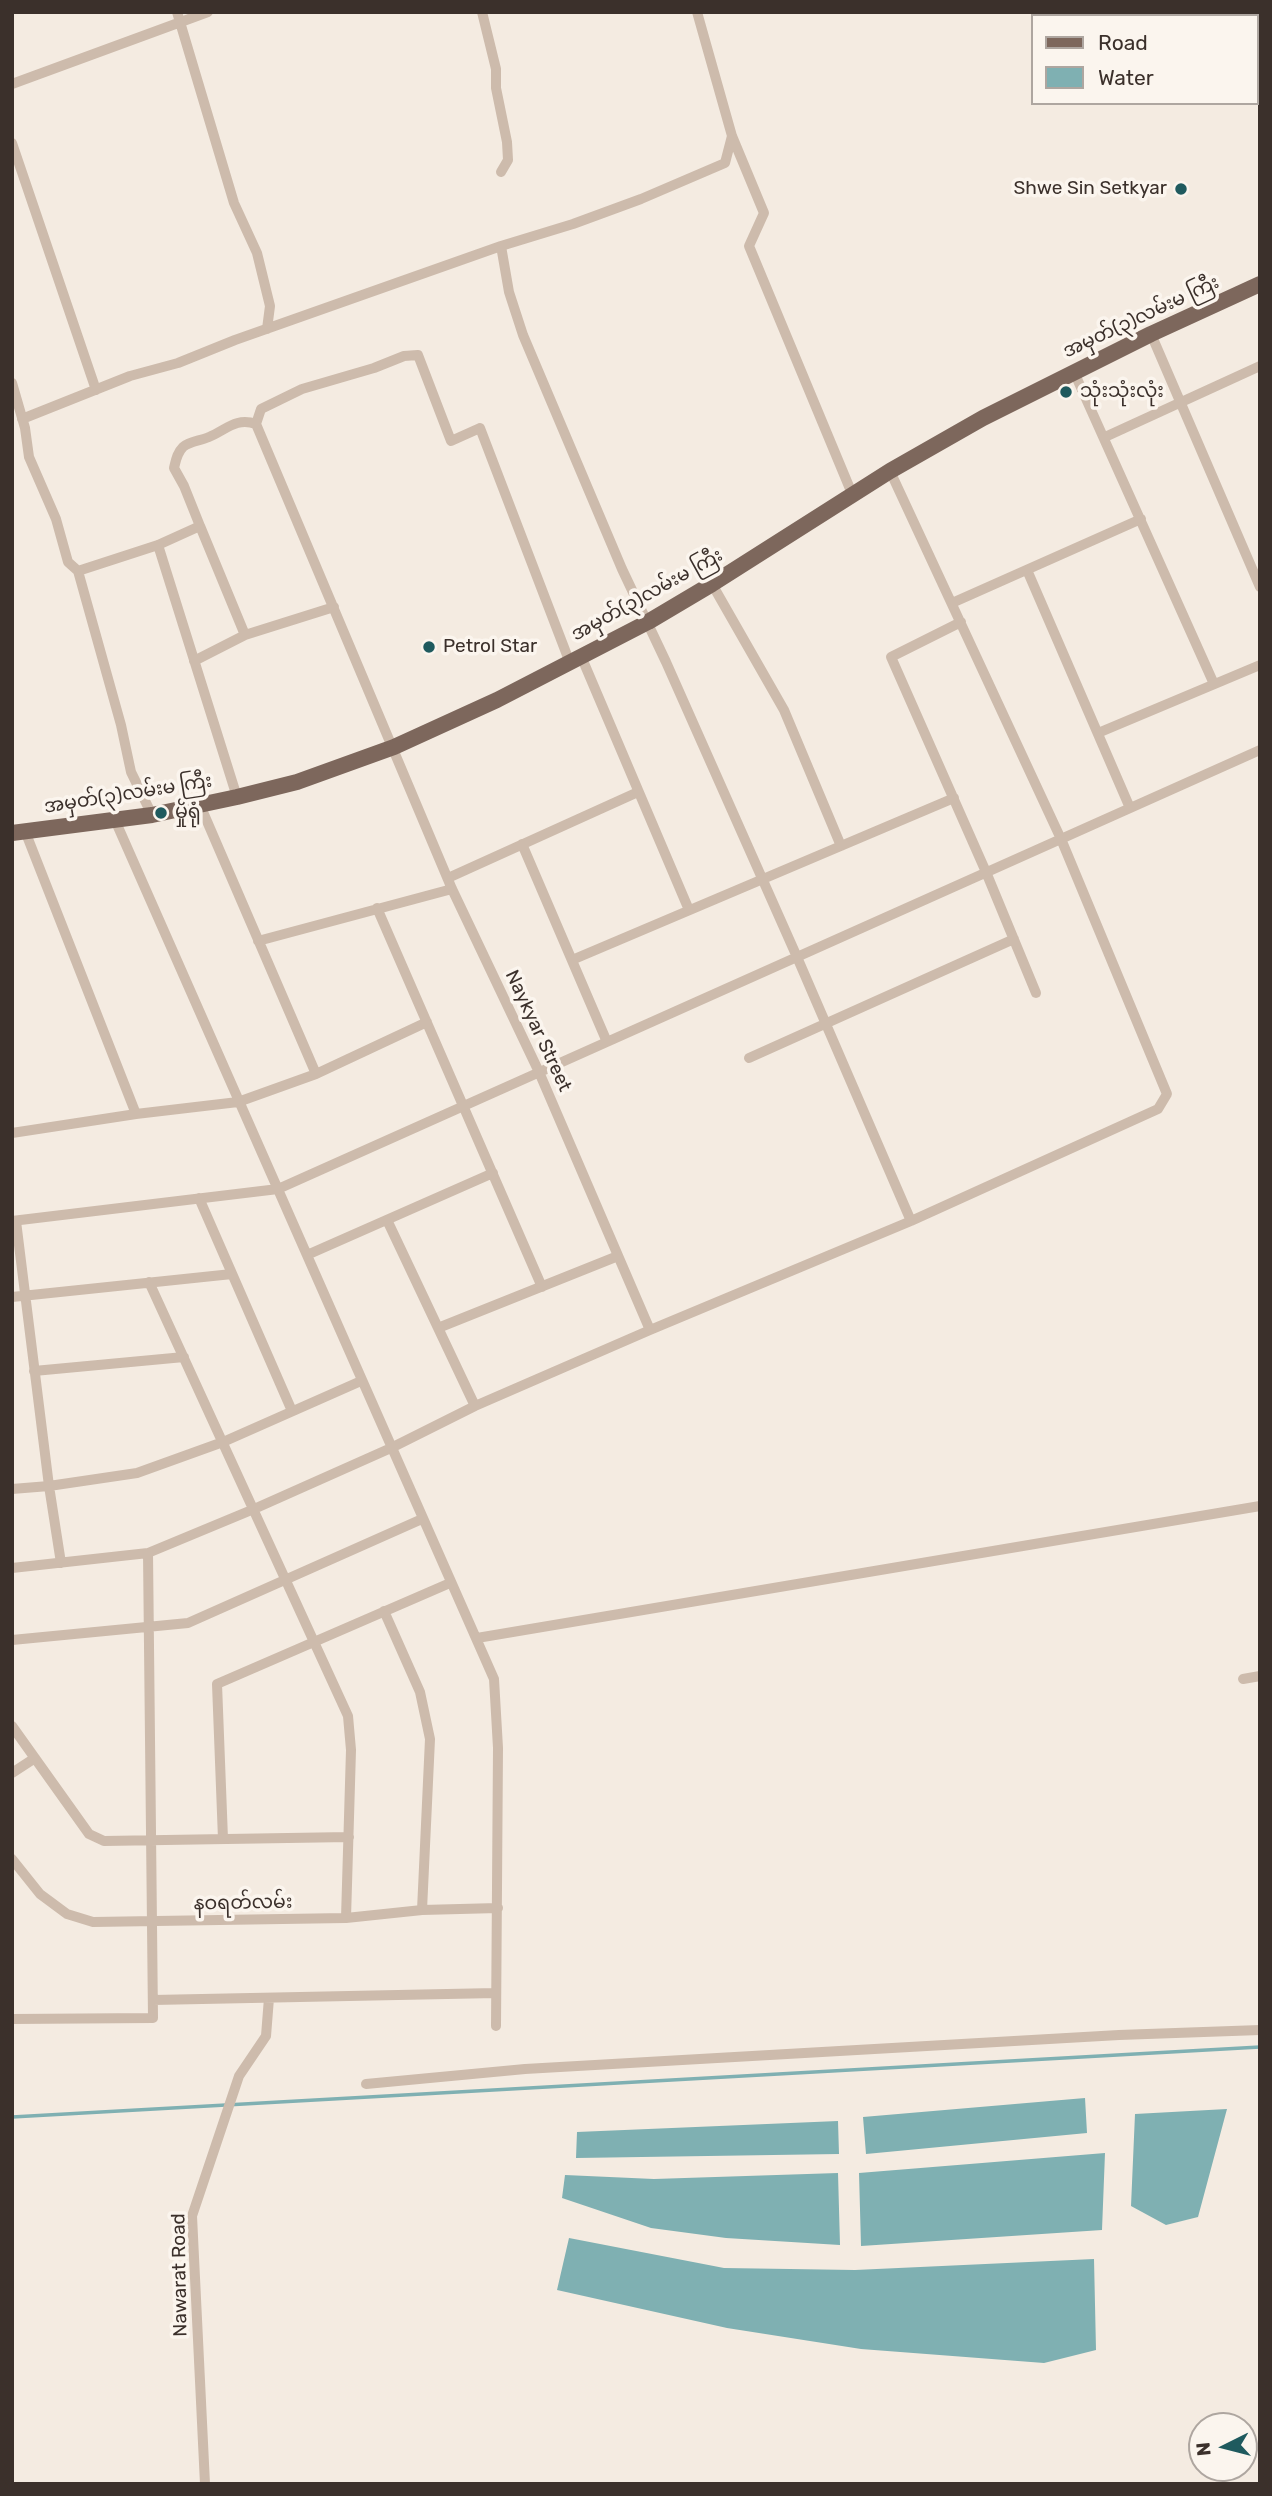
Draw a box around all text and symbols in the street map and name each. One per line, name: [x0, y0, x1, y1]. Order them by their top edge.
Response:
legend: [1030, 14, 1258, 105]
text: Road: [1098, 30, 1148, 55]
text: Water: [1098, 65, 1154, 90]
place label: Shwe Sin Setkyar: [1013, 178, 1167, 200]
marker: Shwe Sin Setkyar: [1173, 181, 1189, 197]
street label: အမှတ်(၃)လမ်းမ ကြီး: [1059, 271, 1223, 363]
place label: သုံးသုံးလုံး: [1080, 381, 1164, 403]
marker: သုံးသုံးလုံး: [1058, 384, 1074, 400]
street label: အမှတ်(၃)လမ်းမ ကြီး: [567, 544, 727, 646]
place label: Petrol Star: [443, 636, 537, 658]
marker: Petrol Star: [421, 639, 437, 655]
street label: အမှတ်(၃)လမ်းမ ကြီး: [42, 769, 214, 819]
place label: မှိုရုံ: [175, 802, 201, 824]
marker: မှိုရုံ: [153, 805, 169, 821]
street label: Naykyar Street: [500, 967, 576, 1095]
street label: နဝရတ်လမ်း: [193, 1891, 293, 1915]
street label: Nawarat Road: [168, 2213, 192, 2337]
north arrow: [1188, 2412, 1258, 2482]
text: N: [1191, 2441, 1216, 2457]

